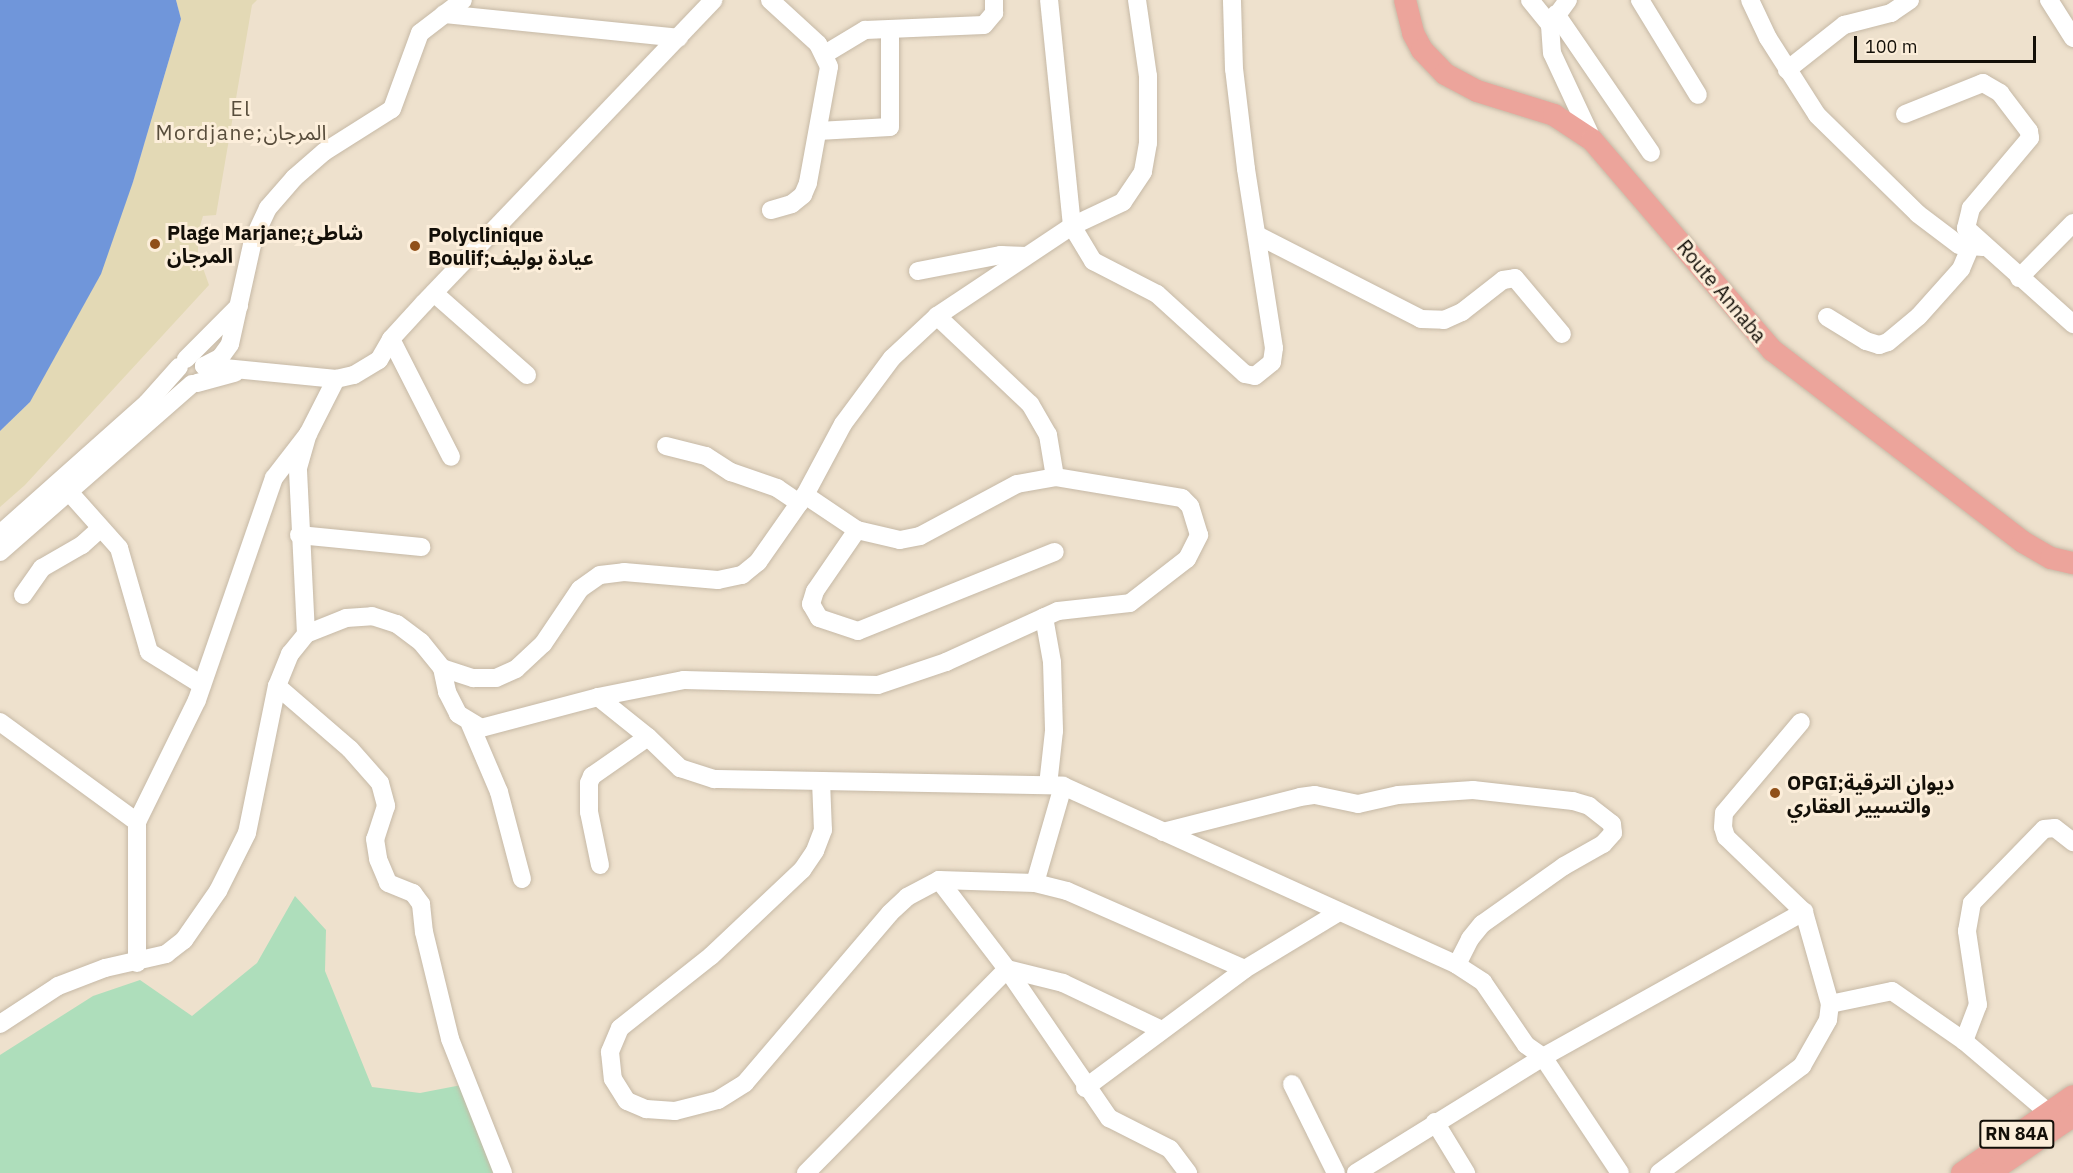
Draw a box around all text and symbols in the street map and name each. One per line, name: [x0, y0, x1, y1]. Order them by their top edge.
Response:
scale bar: [1857, 24, 2038, 62]
text: 100 m: [1865, 35, 1917, 58]
district label: El Mordjane;المرجان: [162, 95, 320, 145]
place label: Plage Marjane;شاطئ المرجان: [167, 220, 363, 267]
place label: Polyclinique Boulif;عيادة بوليف: [428, 222, 594, 269]
street label: Route Annaba: [1672, 235, 1772, 347]
marker: Plage Marjane;شاطئ المرجان: [148, 237, 162, 251]
marker: Polyclinique Boulif;عيادة بوليف: [406, 237, 424, 255]
place label: OPGI;ديوان الترقية والتسيير العقاري: [1787, 770, 1954, 817]
marker: OPGI;ديوان الترقية والتسيير العقاري: [1768, 786, 1782, 800]
road number: RN 84A: [1978, 1119, 2056, 1149]

